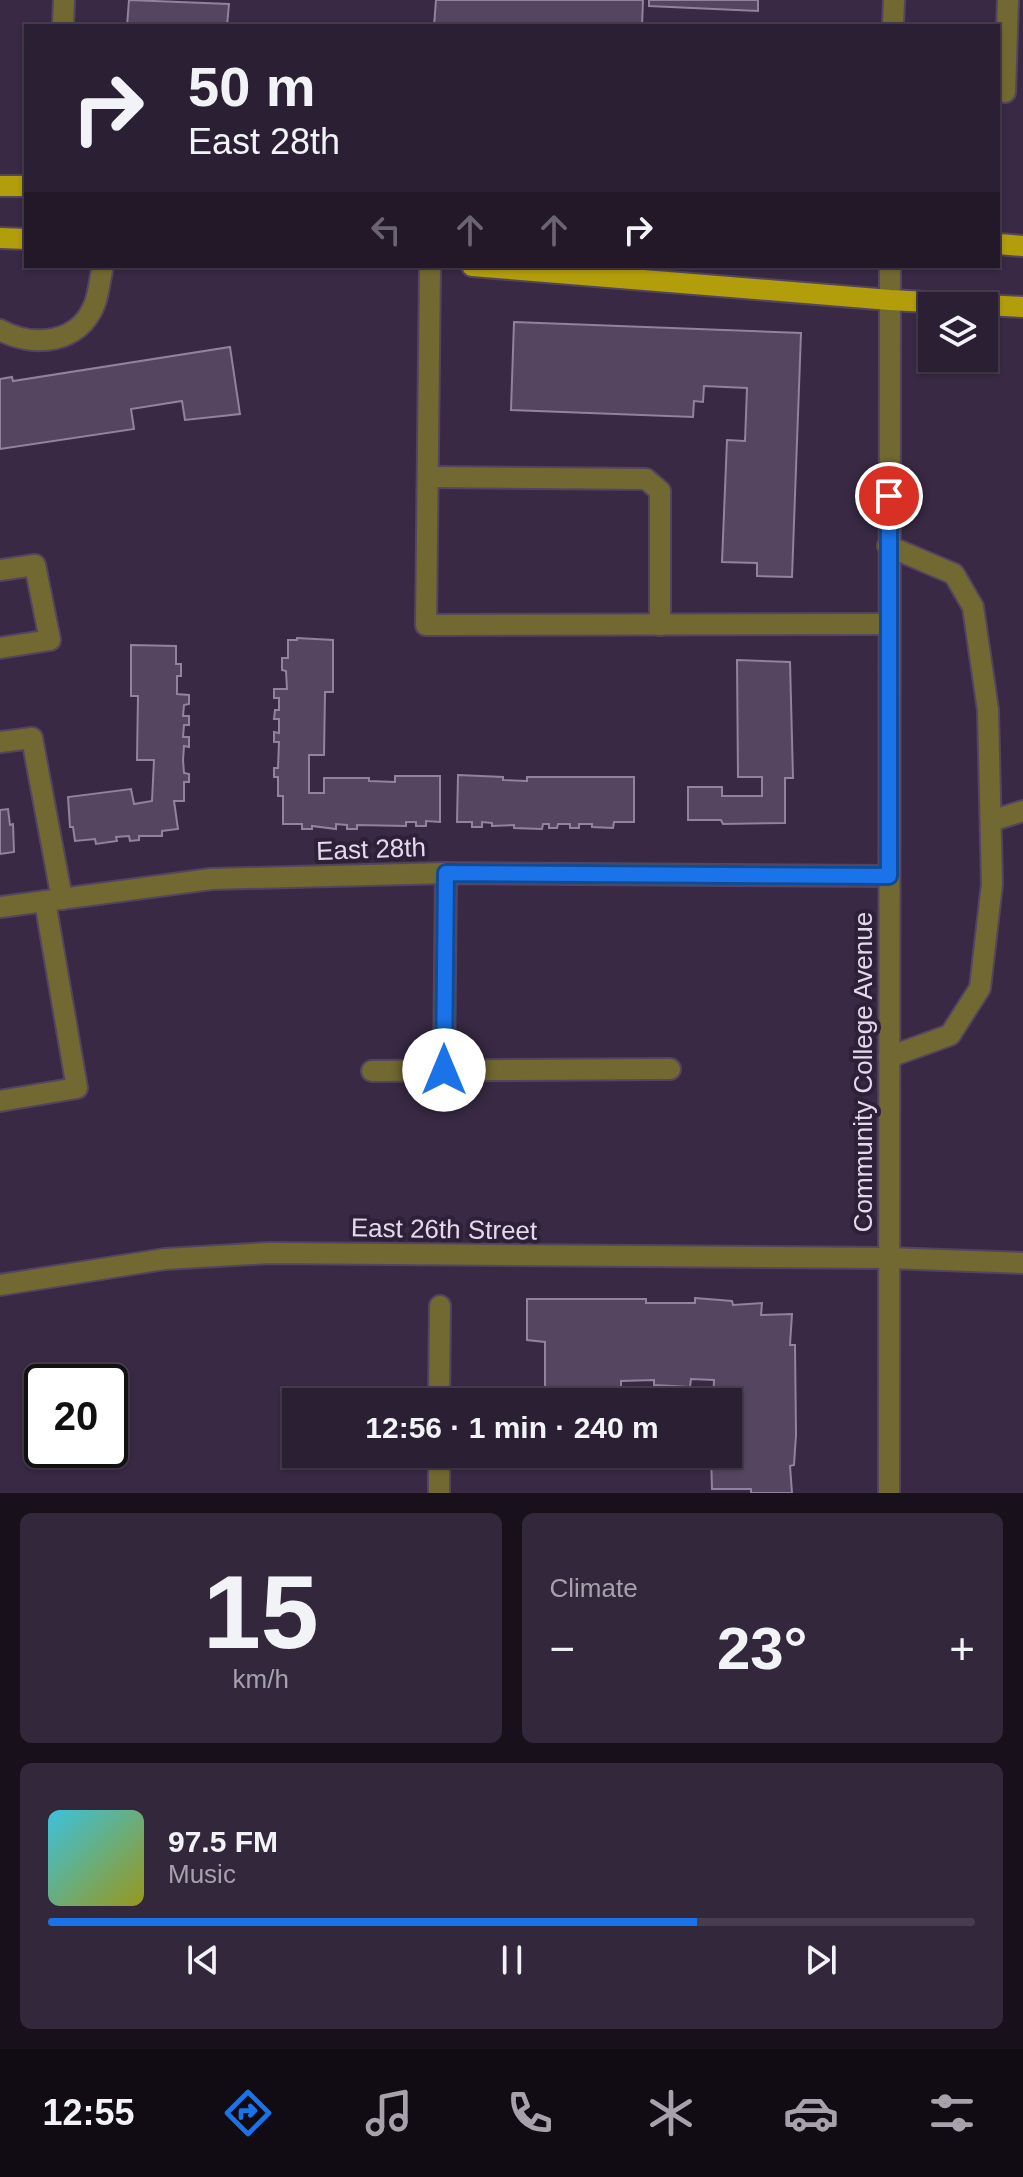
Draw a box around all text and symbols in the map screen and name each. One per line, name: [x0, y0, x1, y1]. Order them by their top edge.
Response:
text: 50 m: [188, 55, 316, 118]
icon: right: [56, 56, 160, 160]
text: East 28th: [188, 121, 340, 162]
icon: left: [364, 208, 408, 252]
icon: ahead: [448, 208, 492, 252]
icon: ahead: [532, 208, 576, 252]
icon: right: [616, 208, 660, 252]
map controls: [918, 292, 998, 372]
button: layers: [918, 292, 998, 372]
pin: [855, 462, 923, 530]
icon: arrive: [867, 474, 911, 518]
street label: East 28th: [316, 832, 426, 866]
street label: Community College Avenue: [848, 912, 878, 1232]
position arrow: [402, 1028, 486, 1112]
street label: East 26th Street: [351, 1212, 538, 1246]
speed limit sign: 20: [24, 1364, 128, 1468]
text: 12:56 · 1 min · 240 m: [365, 1411, 659, 1444]
text: 15: [203, 1554, 319, 1670]
text: Climate: [550, 1573, 638, 1603]
text: 23°: [717, 1615, 808, 1682]
text: −: [550, 1624, 575, 1673]
text: +: [949, 1624, 975, 1673]
text: km/h: [233, 1664, 289, 1694]
text: 97.5 FM: [168, 1825, 278, 1858]
text: Music: [168, 1859, 236, 1889]
icon: previous: [181, 1938, 225, 1982]
icon: pause: [490, 1938, 534, 1982]
icon: next: [799, 1938, 843, 1982]
icon: directions: [220, 2085, 276, 2141]
icon: music: [361, 2085, 417, 2141]
icon: phone: [502, 2085, 558, 2141]
icon: climate: [643, 2085, 699, 2141]
icon: car: [783, 2085, 839, 2141]
icon: filters: [924, 2085, 980, 2141]
text: 12:55: [42, 2092, 135, 2133]

